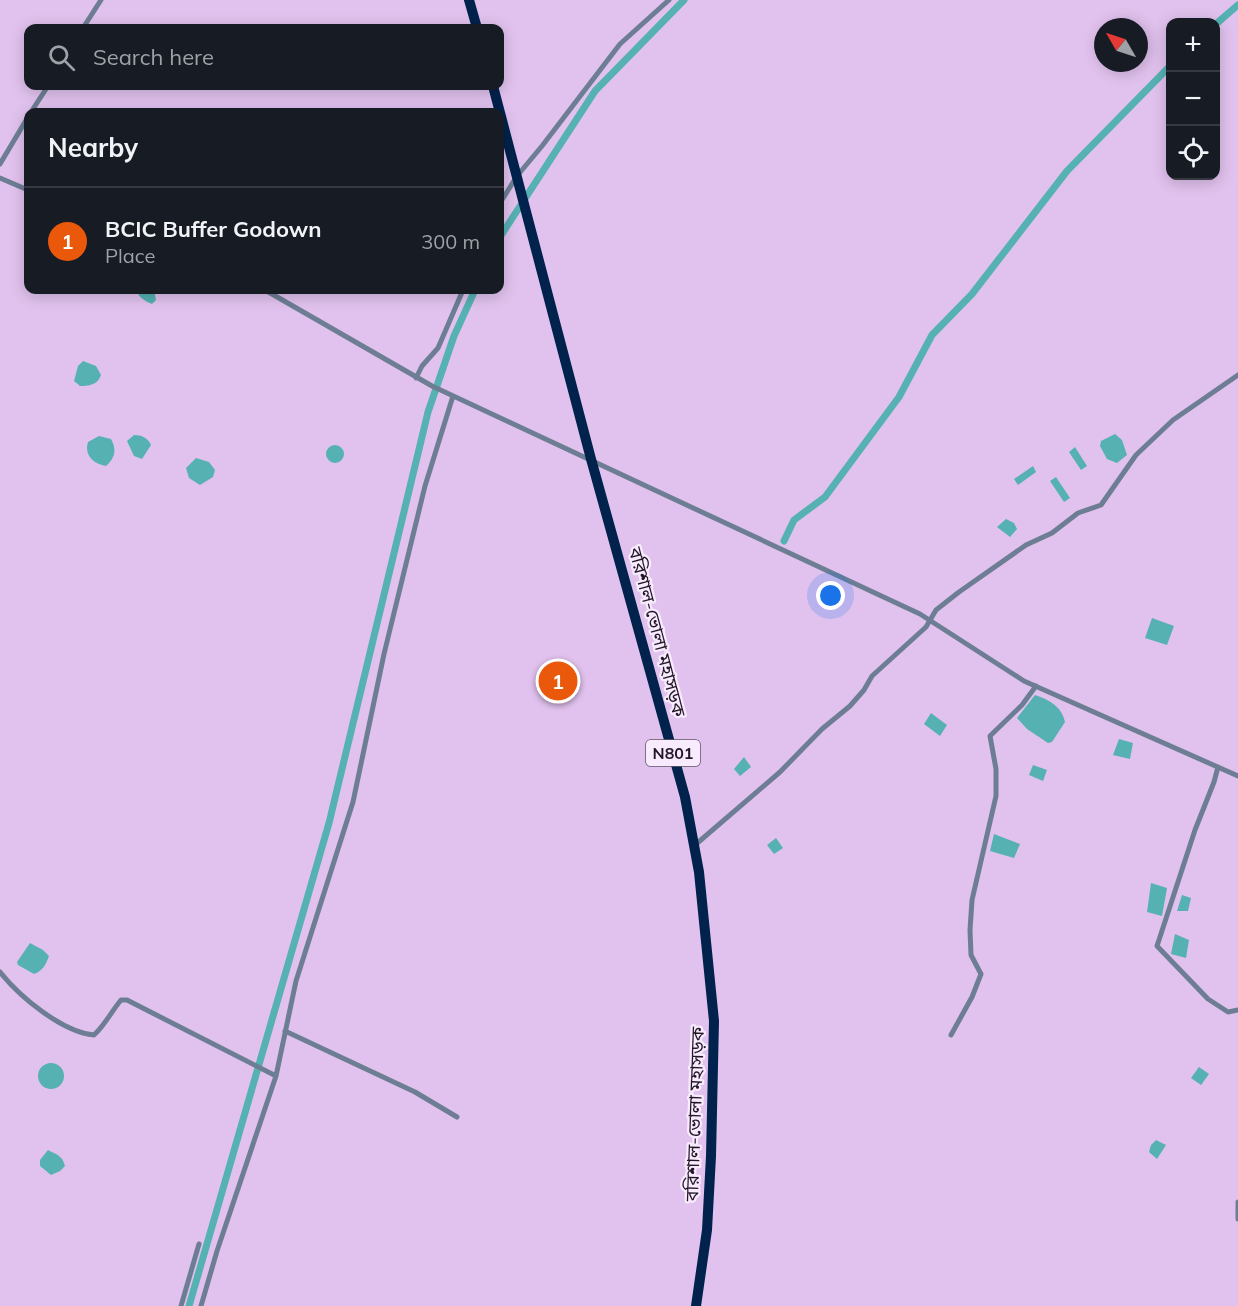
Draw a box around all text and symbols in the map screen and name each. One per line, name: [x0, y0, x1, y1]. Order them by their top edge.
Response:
north arrow: [1094, 18, 1148, 72]
map controls: [1166, 18, 1220, 180]
button: +: [1166, 18, 1220, 72]
search box: [24, 24, 504, 90]
icon: search: [45, 41, 78, 74]
text: Search here: [93, 43, 214, 71]
button: −: [1166, 72, 1220, 126]
button: locate: [1166, 126, 1220, 180]
text: Nearby: [48, 131, 138, 164]
text: BCIC Buffer Godown: [105, 215, 321, 243]
text: 1: [62, 229, 74, 254]
text: 300 m: [421, 229, 480, 254]
text: Place: [105, 243, 155, 268]
street label: বরিশাল-ভোলা মহাসড়ক: [624, 544, 691, 720]
your location: [816, 581, 845, 610]
pin: 1: [538, 658, 578, 704]
road number: N801: [646, 740, 700, 766]
street label: বরিশাল-ভোলা মহাসড়ক: [680, 1026, 709, 1203]

